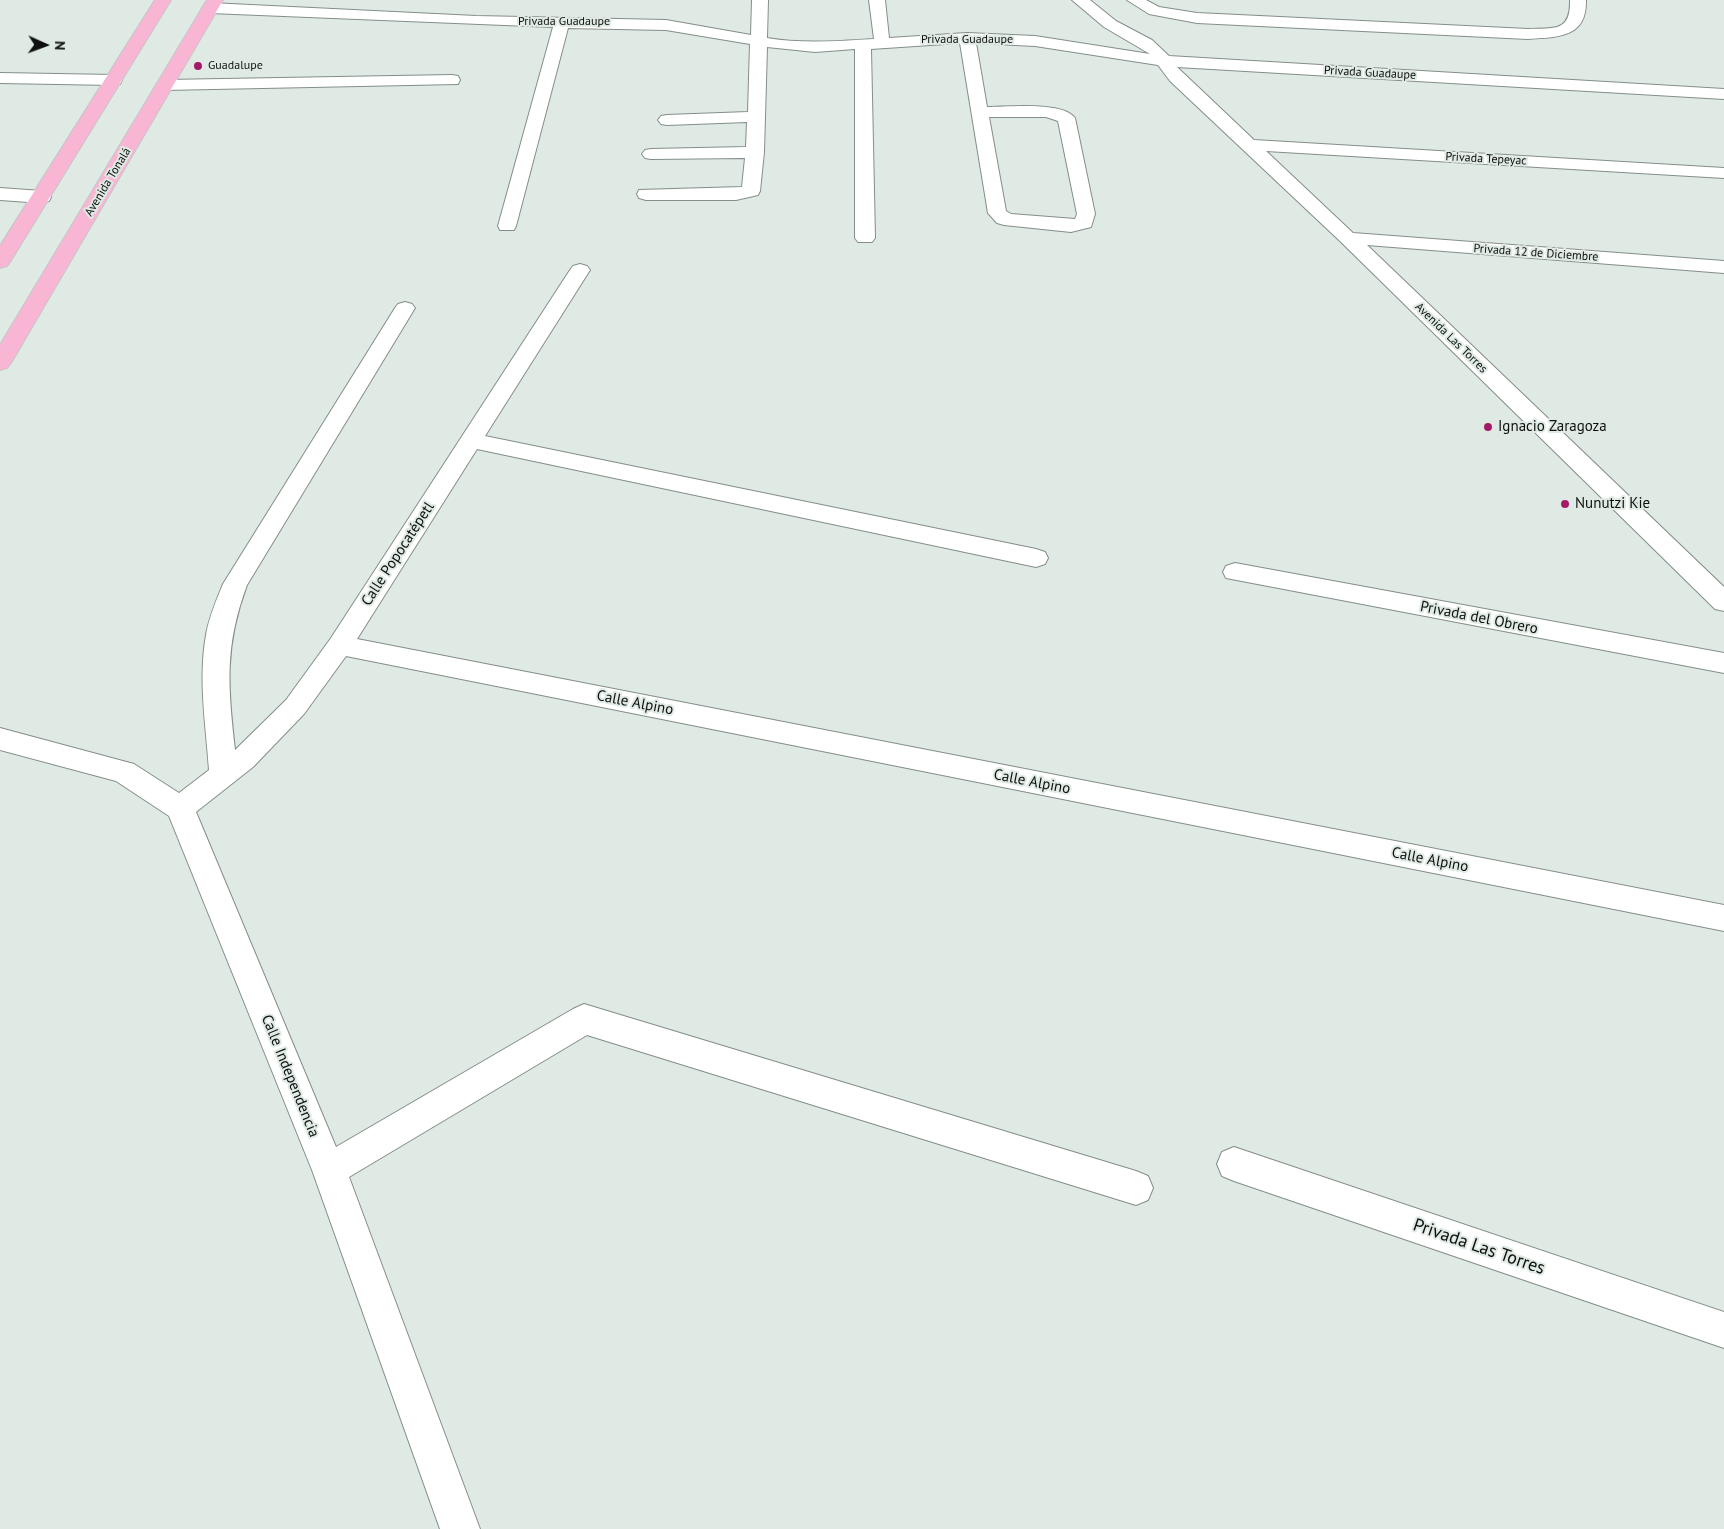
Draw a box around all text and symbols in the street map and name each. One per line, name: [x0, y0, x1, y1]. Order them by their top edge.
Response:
street label: Privada Guadaupe: [518, 15, 610, 29]
north arrow: [20, 20, 70, 70]
street label: Privada Guadaupe: [921, 33, 1013, 47]
text: N: [51, 41, 69, 50]
place label: Guadalupe: [208, 59, 263, 73]
marker: Guadalupe: [192, 60, 204, 72]
street label: Privada Guadaupe: [1324, 63, 1416, 83]
street label: Avenida Tonalá: [82, 145, 134, 219]
street label: Privada Tepeyac: [1445, 150, 1527, 168]
street label: Privada 12 de Diciembre: [1473, 241, 1599, 265]
street label: Avenida Las Torres: [1412, 300, 1490, 376]
place label: Ignacio Zaragoza: [1498, 418, 1607, 436]
marker: Ignacio Zaragoza: [1482, 421, 1494, 433]
place label: Nunutzi Kie: [1575, 495, 1650, 513]
marker: Nunutzi Kie: [1559, 498, 1571, 510]
street label: Calle Popocatépetl: [358, 499, 438, 609]
street label: Privada del Obrero: [1419, 598, 1539, 638]
street label: Calle Alpino: [595, 687, 675, 719]
street label: Calle Alpino: [992, 766, 1072, 798]
street label: Calle Alpino: [1390, 844, 1470, 876]
street label: Calle Independencia: [257, 1012, 323, 1140]
street label: Privada Las Torres: [1410, 1214, 1548, 1280]

